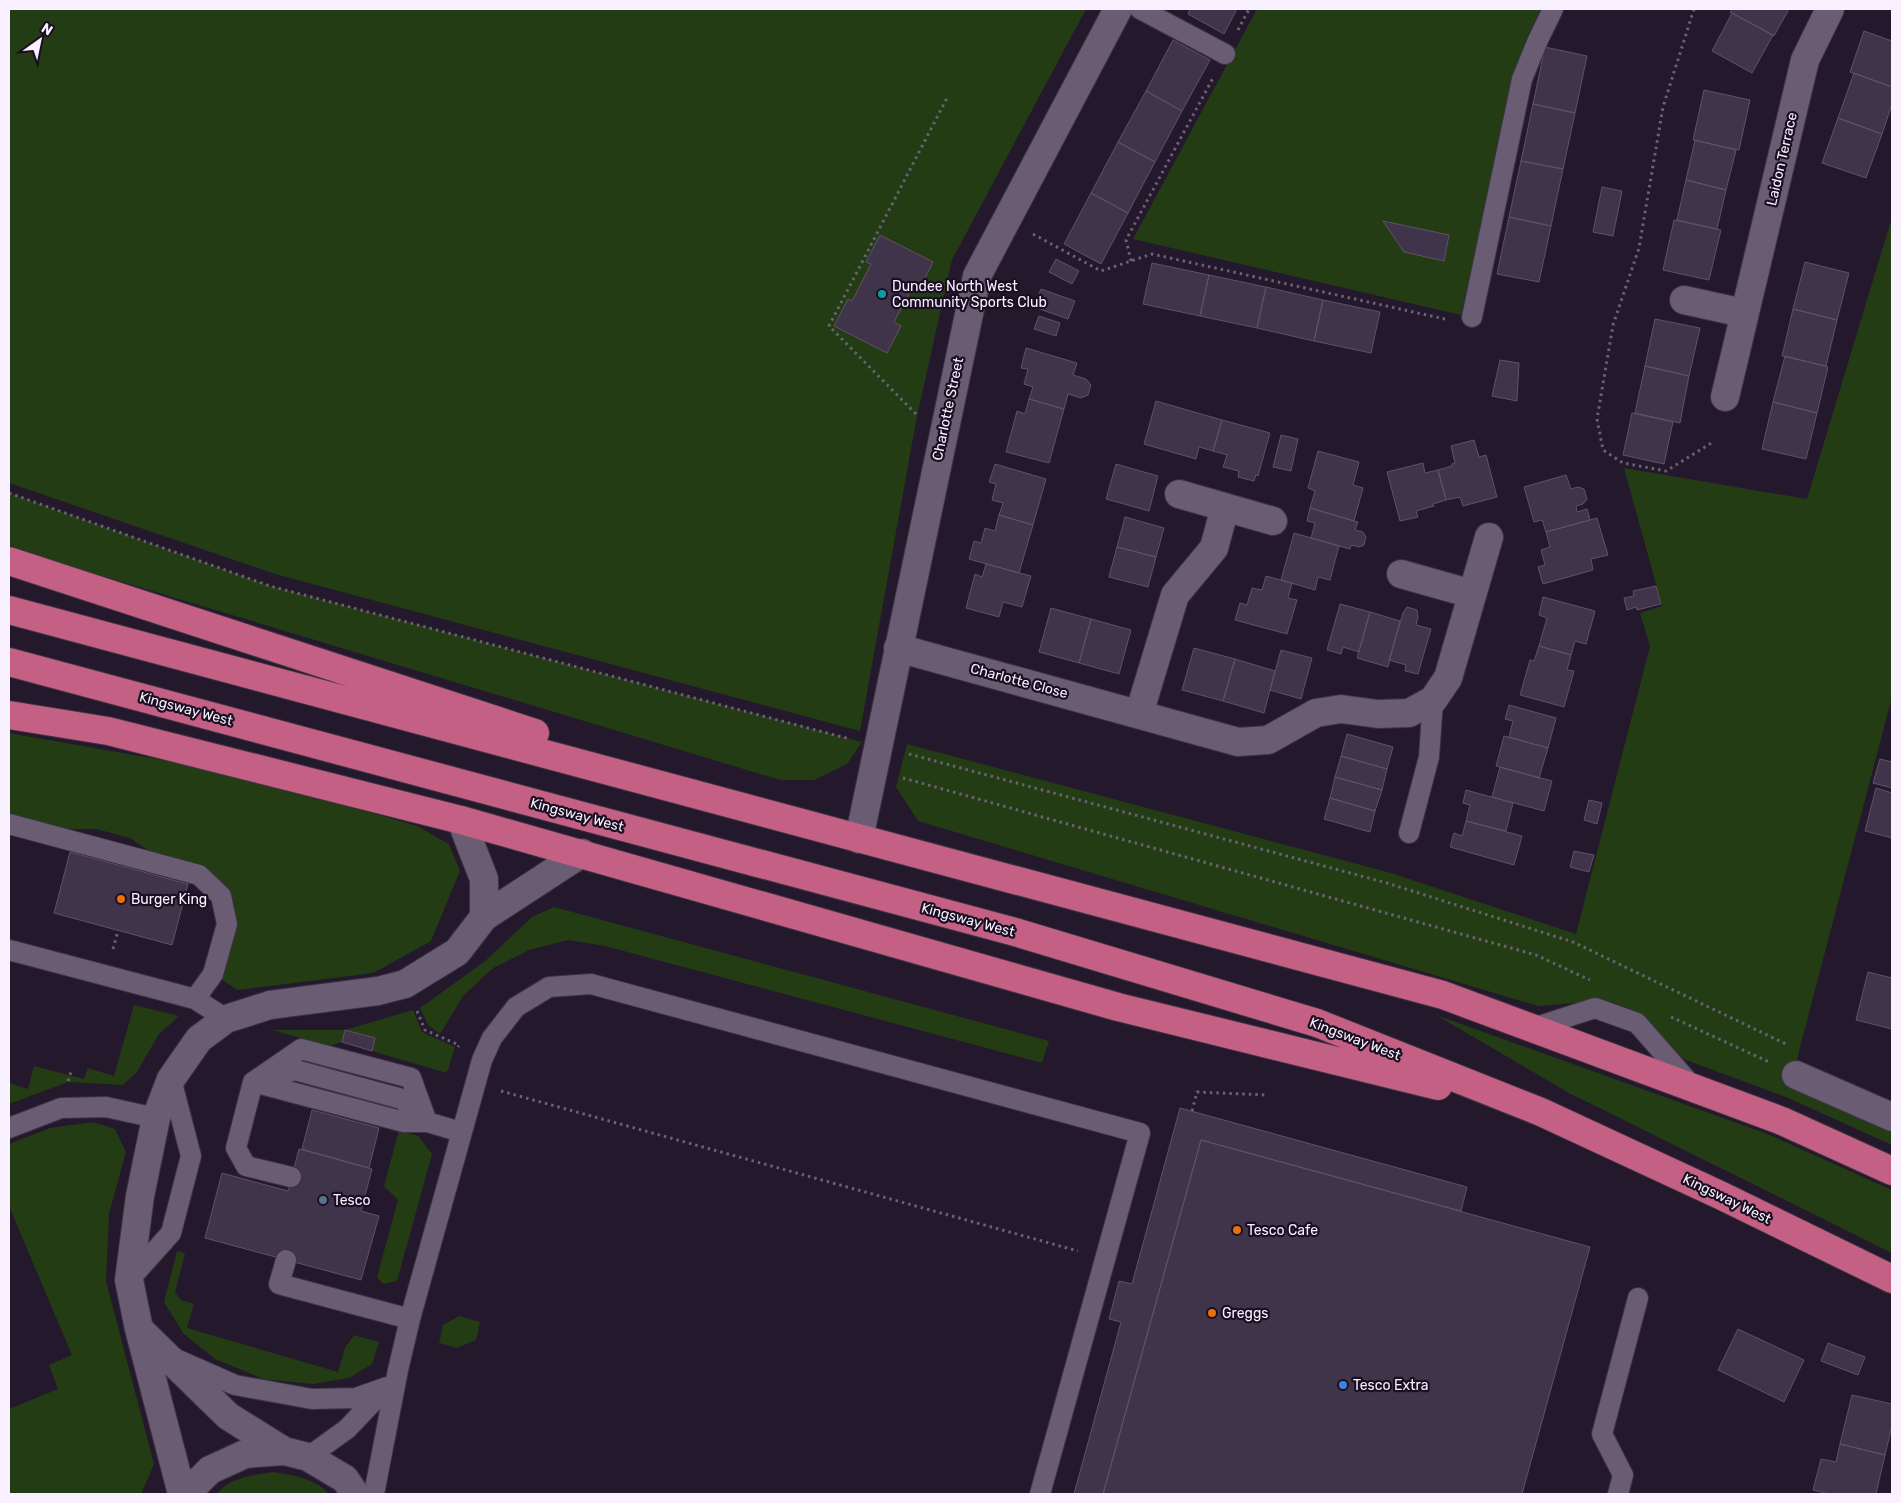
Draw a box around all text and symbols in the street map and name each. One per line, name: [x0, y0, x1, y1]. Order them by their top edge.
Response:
north arrow: [15, 15, 65, 65]
text: N: [38, 20, 56, 39]
street label: Laidon Terrace: [1763, 110, 1801, 207]
place label: Dundee North West Community Sports Club: [892, 278, 1047, 311]
marker: Dundee North West Community Sports Club: [876, 288, 888, 300]
street label: Charlotte Street: [929, 355, 967, 462]
street label: Charlotte Close: [968, 660, 1070, 702]
street label: Kingsway West: [137, 688, 235, 730]
street label: Kingsway West: [528, 794, 626, 836]
place label: Burger King: [131, 891, 207, 908]
marker: Burger King: [115, 893, 127, 905]
street label: Kingsway West: [919, 899, 1017, 941]
street label: Kingsway West: [1307, 1014, 1403, 1064]
street label: Kingsway West: [1680, 1170, 1774, 1228]
place label: Tesco: [333, 1192, 371, 1209]
marker: Tesco: [317, 1194, 329, 1206]
place label: Tesco Cafe: [1247, 1222, 1318, 1239]
marker: Tesco Cafe: [1231, 1224, 1243, 1236]
place label: Greggs: [1222, 1305, 1268, 1322]
marker: Greggs: [1206, 1307, 1218, 1319]
place label: Tesco Extra: [1353, 1377, 1428, 1394]
marker: Tesco Extra: [1337, 1379, 1349, 1391]

